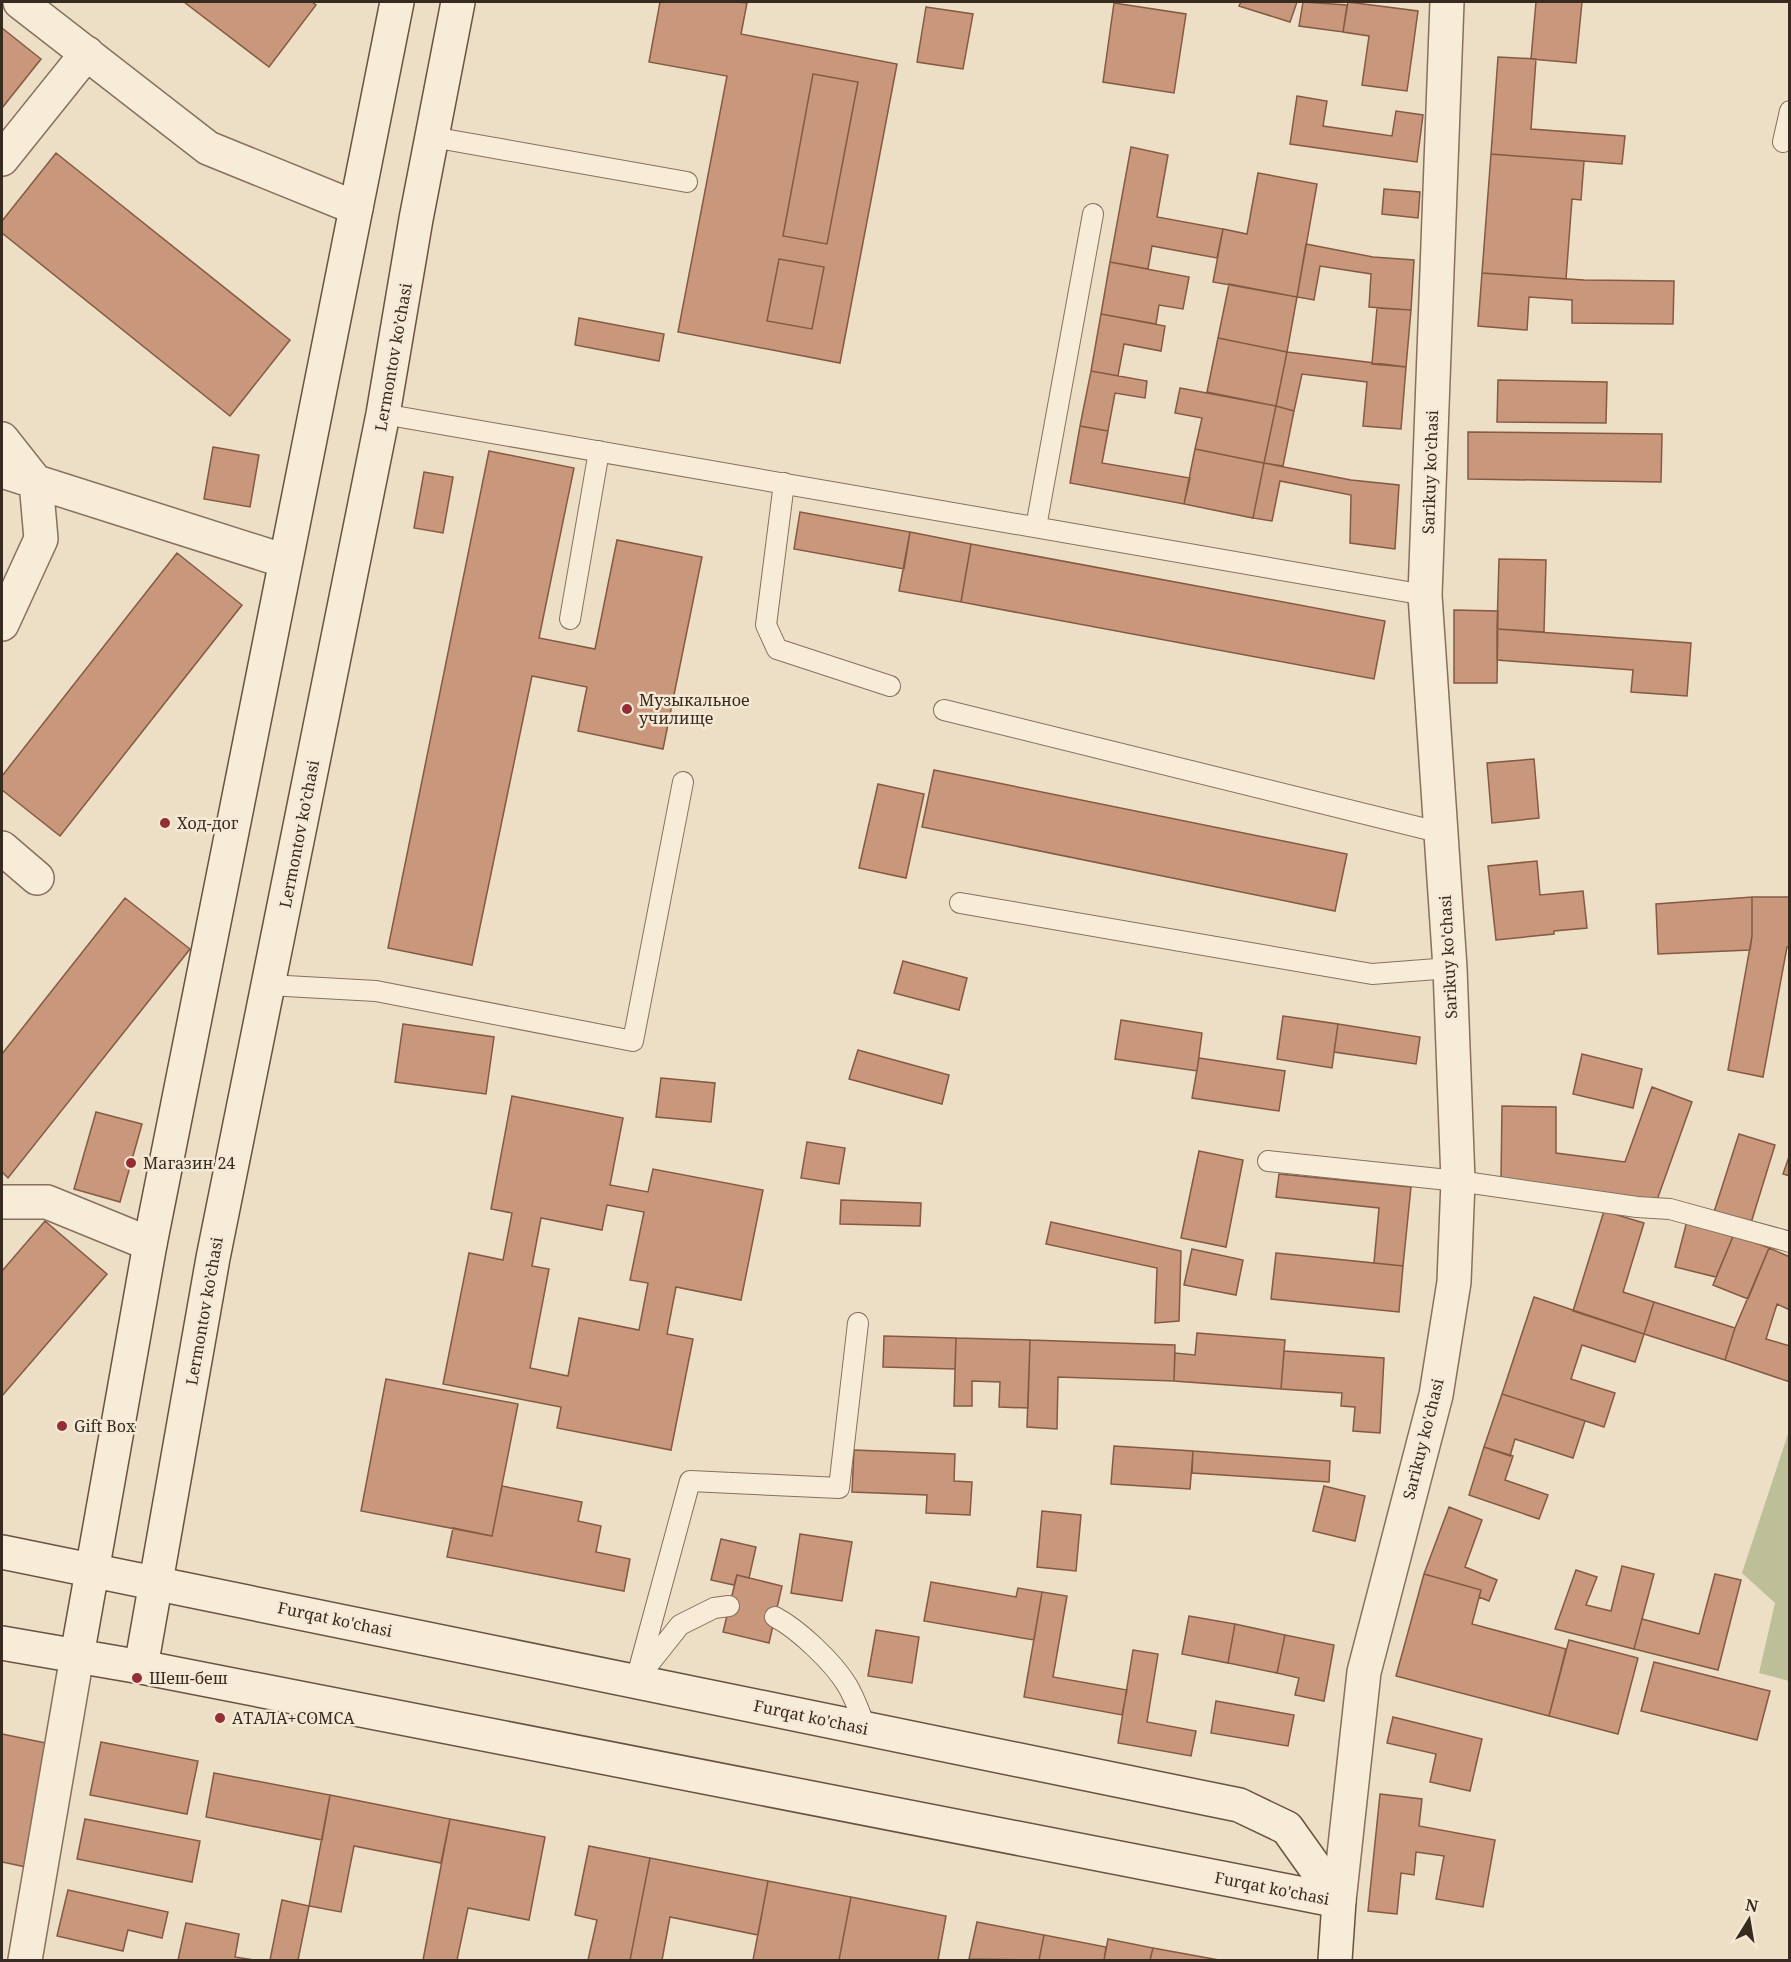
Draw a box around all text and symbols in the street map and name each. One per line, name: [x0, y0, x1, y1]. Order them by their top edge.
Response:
street label: Lermontov ko’chasi: [369, 281, 417, 433]
street label: Sarikuy ko'chasi: [1417, 410, 1443, 534]
place label: Музыкальное училище: [639, 689, 750, 729]
marker: Музыкальное училище: [620, 702, 634, 716]
street label: Lermontov ko’chasi: [274, 758, 324, 910]
place label: Ход-дог: [177, 812, 239, 834]
marker: Ход-дог: [158, 816, 172, 830]
street label: Sarikuy ko'chasi: [1434, 895, 1462, 1019]
place label: Магазин 24: [143, 1152, 235, 1174]
marker: Магазин 24: [124, 1156, 138, 1170]
street label: Lermontov ko’chasi: [180, 1235, 228, 1387]
street label: Sarikuy ko'chasi: [1397, 1376, 1449, 1502]
place label: Gift Box: [74, 1415, 136, 1437]
marker: Gift Box: [55, 1419, 69, 1433]
street label: Furqat ko'chasi: [276, 1596, 394, 1642]
place label: Шеш-беш: [149, 1667, 228, 1689]
marker: Шеш-беш: [130, 1671, 144, 1685]
street label: Furqat ko'chasi: [752, 1694, 870, 1740]
place label: АТАЛА+СОМСА: [232, 1707, 355, 1729]
marker: АТАЛА+СОМСА: [213, 1711, 227, 1725]
street label: Furqat ko'chasi: [1213, 1866, 1331, 1910]
north arrow: [1719, 1890, 1779, 1950]
text: N: [1744, 1893, 1761, 1917]

